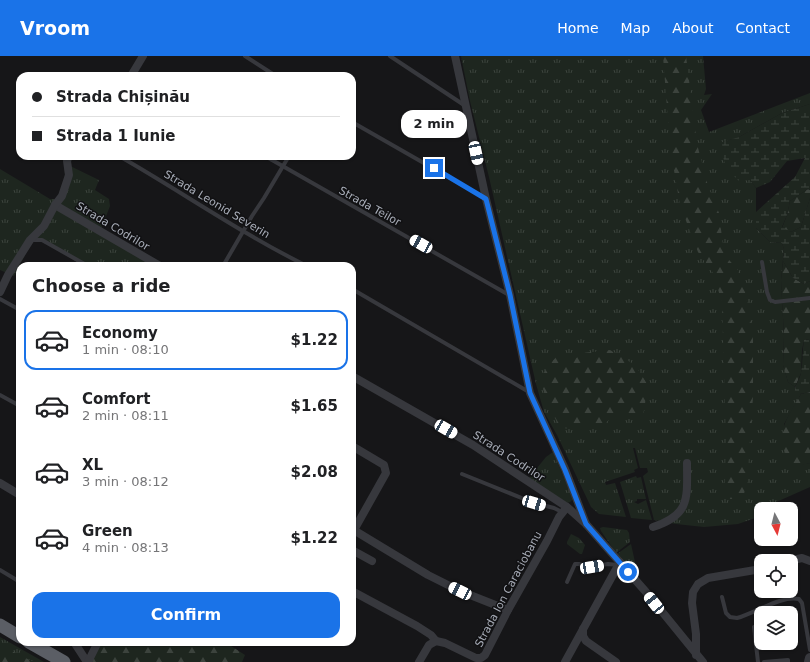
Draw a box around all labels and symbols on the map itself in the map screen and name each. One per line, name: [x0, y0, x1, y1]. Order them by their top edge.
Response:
callout: 2 min: [401, 110, 467, 138]
car: [468, 140, 484, 166]
route end: [425, 159, 443, 177]
street label: Strada Leonid Severin: [161, 168, 272, 241]
street label: Strada Teilor: [337, 184, 403, 229]
street label: Strada Codrilor: [74, 199, 152, 254]
car: [408, 233, 434, 255]
car: [433, 418, 459, 440]
street label: Strada Codrilor: [470, 428, 547, 485]
car: [521, 494, 547, 512]
north arrow: [754, 502, 798, 546]
street label: Strada Ion Caraciobanu: [472, 529, 545, 649]
car: [579, 559, 605, 575]
route start: [619, 563, 637, 581]
car: [447, 580, 473, 602]
car: [642, 590, 666, 616]

